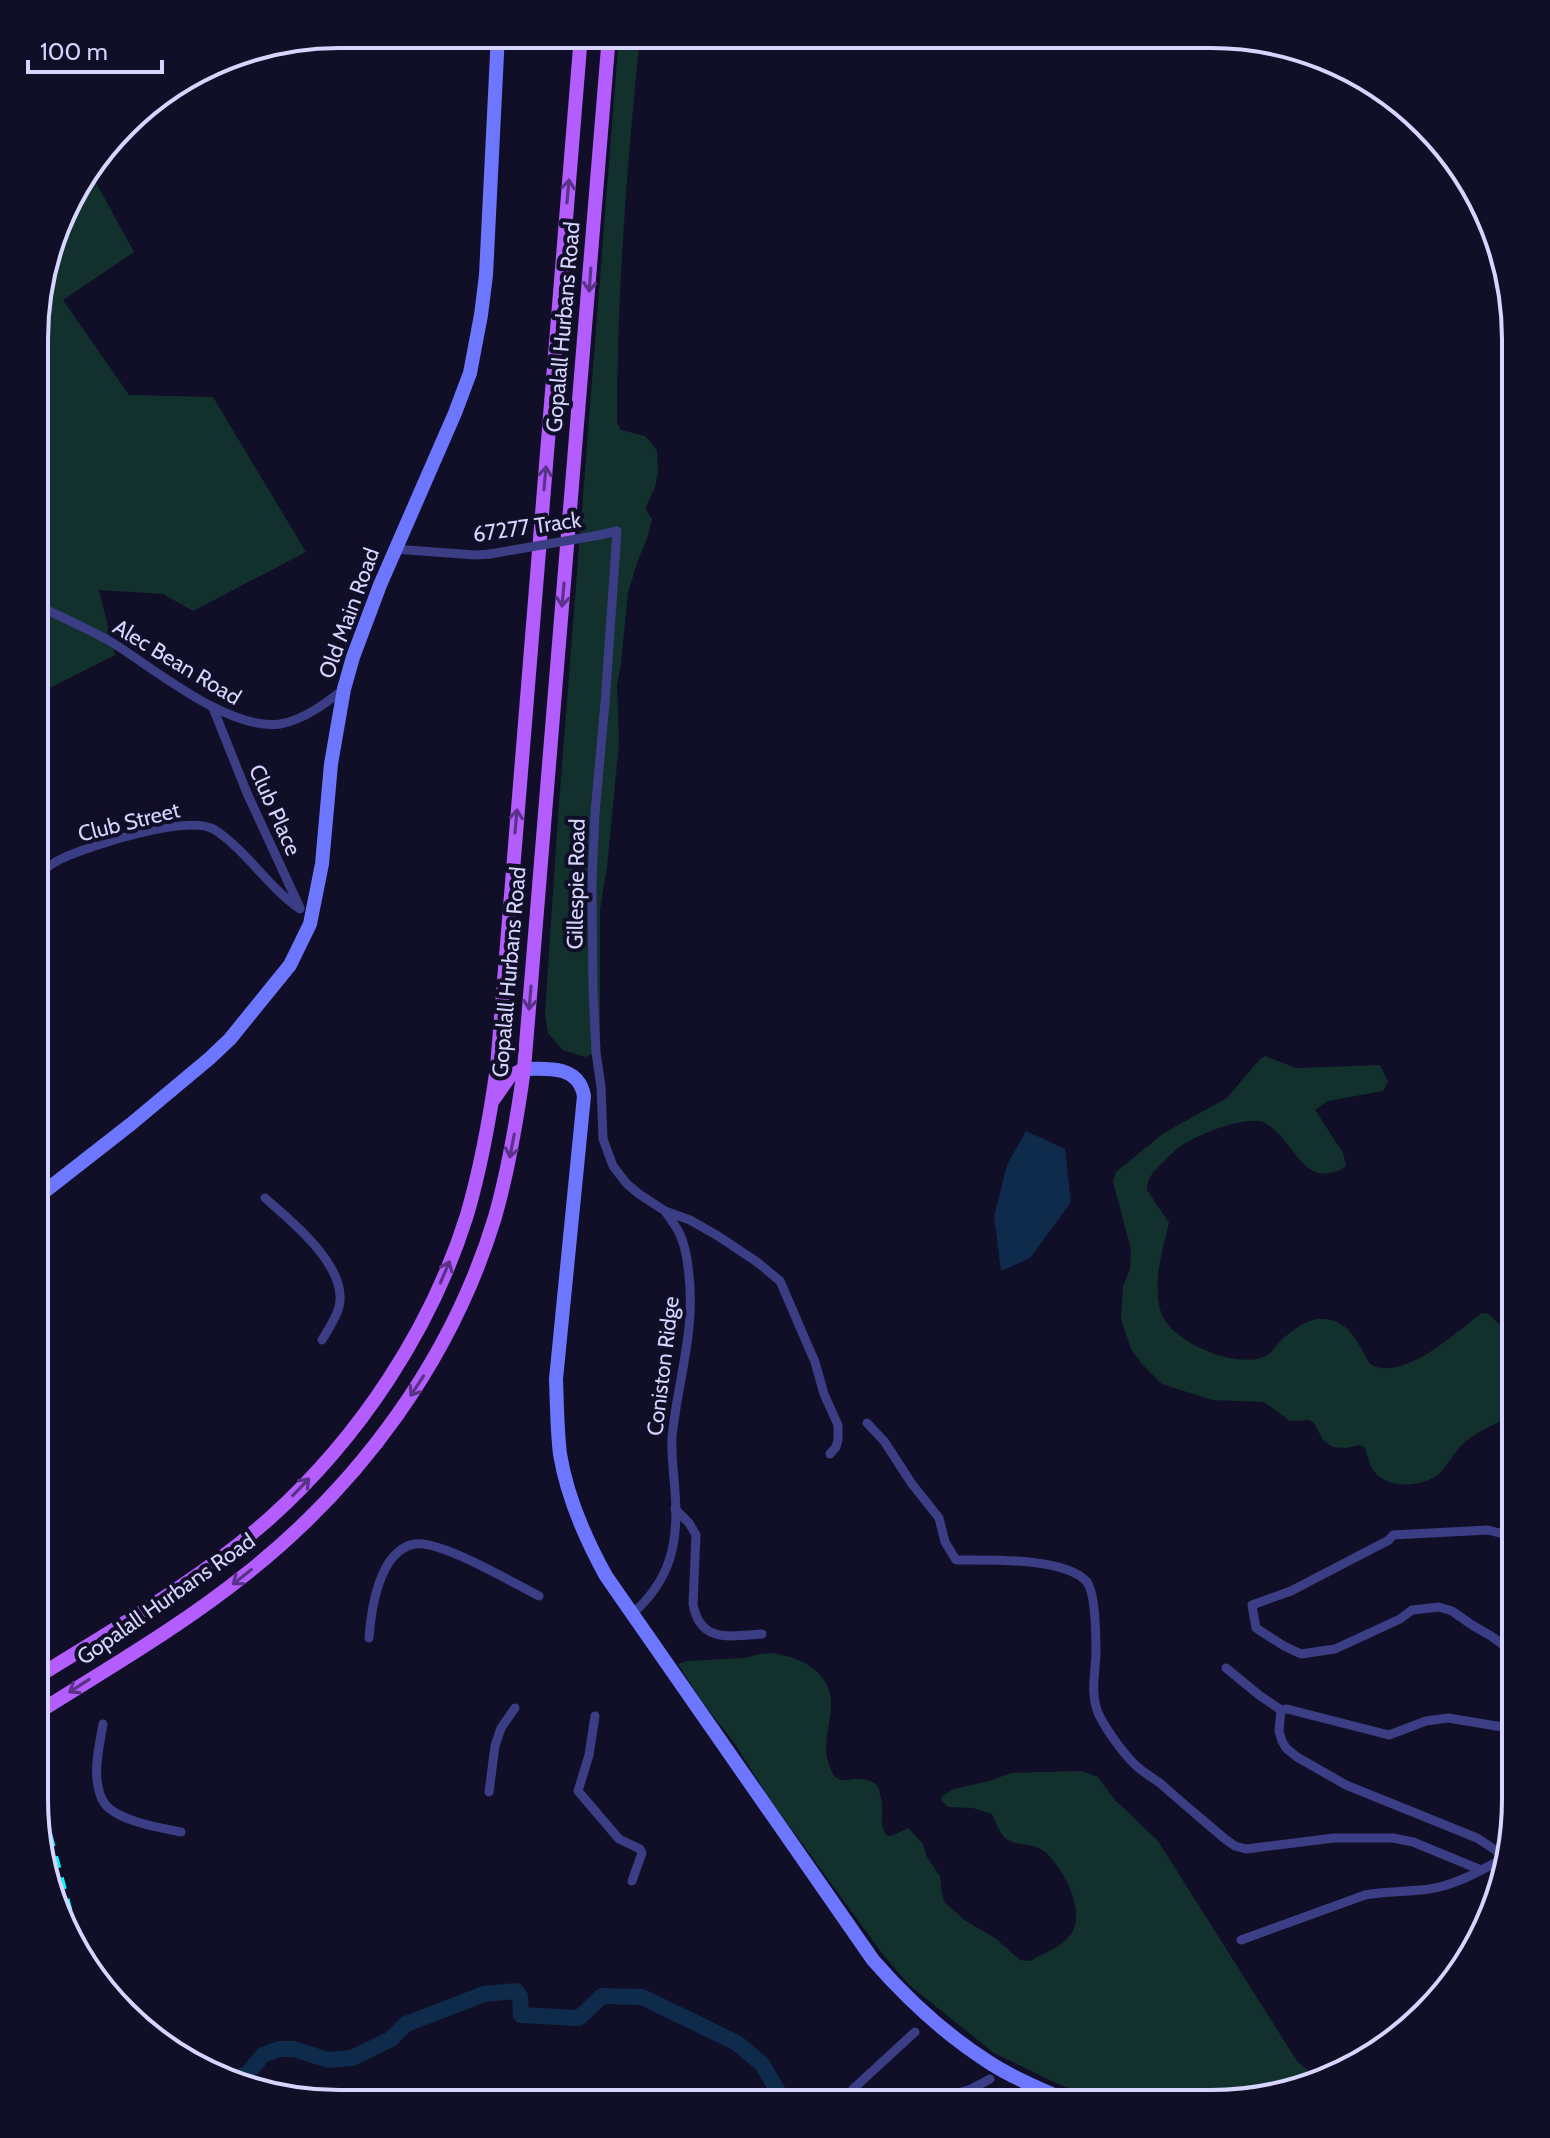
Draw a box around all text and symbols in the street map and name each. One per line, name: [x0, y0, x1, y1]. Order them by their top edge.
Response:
scale bar: [28, 24, 162, 74]
text: 100 m: [40, 37, 108, 66]
one-way arrow: [561, 178, 576, 205]
street label: Gopalall Hurbans Road: [540, 221, 586, 433]
one-way arrow: [582, 266, 597, 293]
one-way arrow: [537, 466, 552, 492]
street label: 67277 Track: [471, 506, 583, 548]
street label: Old Main Road: [313, 544, 385, 682]
one-way arrow: [556, 581, 571, 608]
street label: Alec Bean Road: [108, 613, 246, 711]
street label: Club Place: [243, 760, 307, 860]
street label: Club Street: [75, 796, 183, 848]
one-way arrow: [509, 808, 524, 835]
street label: Gillespie Road: [561, 818, 591, 950]
street label: Gopalall Hurbans Road: [486, 866, 532, 1078]
one-way arrow: [522, 984, 537, 1011]
one-way arrow: [504, 1132, 519, 1158]
one-way arrow: [439, 1260, 454, 1285]
street label: Coniston Ridge: [641, 1295, 685, 1437]
one-way arrow: [408, 1374, 424, 1397]
one-way arrow: [292, 1477, 311, 1497]
street label: Gopalall Hurbans Road: [72, 1527, 260, 1671]
one-way arrow: [232, 1568, 253, 1585]
one-way arrow: [69, 1678, 91, 1695]

